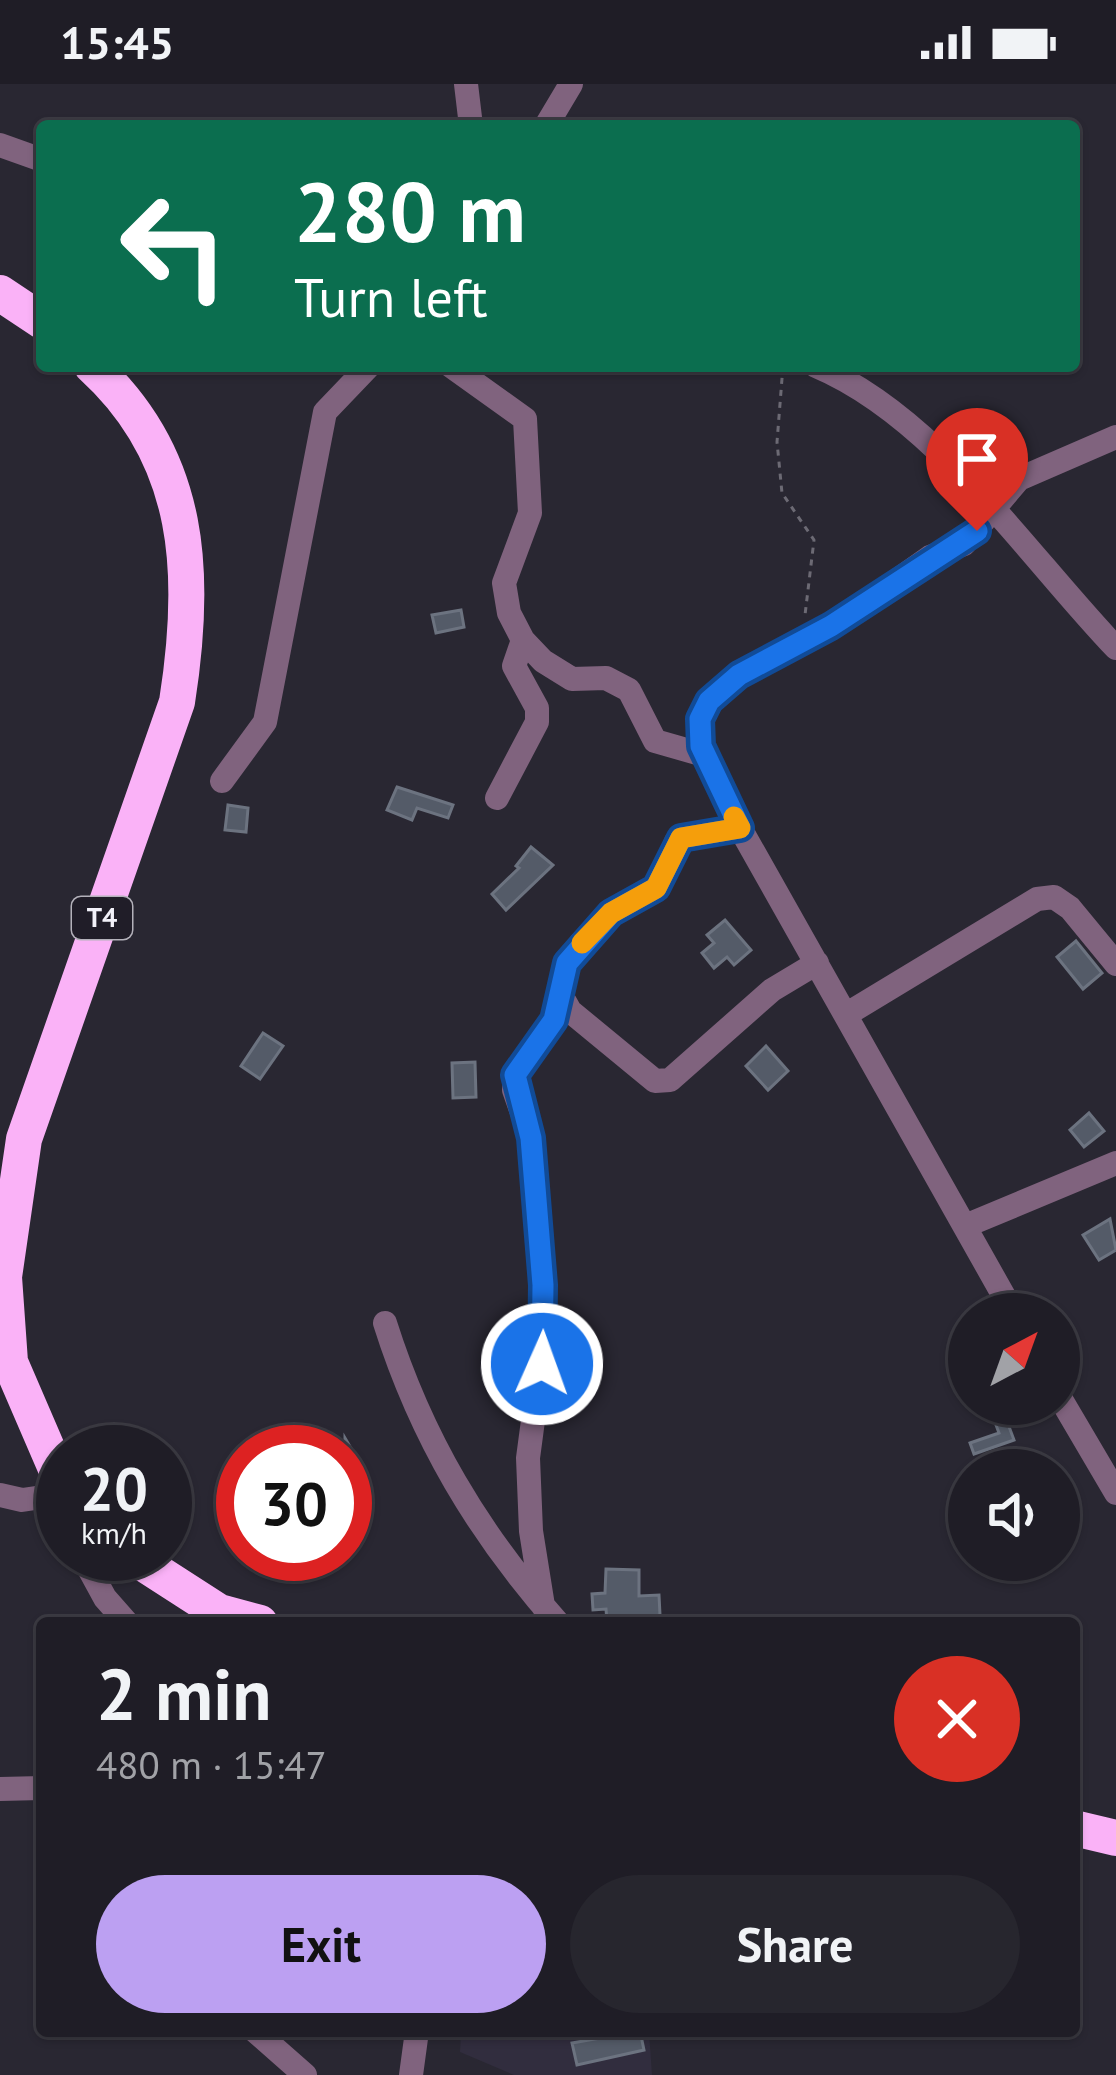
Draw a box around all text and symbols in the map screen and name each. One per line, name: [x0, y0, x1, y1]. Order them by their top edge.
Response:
text: 15:45: [60, 13, 174, 71]
text: 280 m: [294, 156, 526, 265]
icon: left: [96, 168, 252, 324]
text: Turn left: [294, 262, 488, 332]
pin: [926, 408, 1028, 531]
icon: arrive: [944, 426, 1010, 492]
road number: T4: [72, 897, 132, 939]
north arrow: [948, 1293, 1080, 1425]
map controls: [948, 1293, 1080, 1581]
position arrow: [479, 1301, 605, 1427]
speed limit sign: 30: [216, 1425, 372, 1581]
text: 20: [80, 1449, 148, 1527]
button: sound: [948, 1449, 1080, 1581]
text: km/h: [81, 1513, 147, 1552]
text: 2 min: [96, 1647, 272, 1740]
button: close: [894, 1656, 1020, 1782]
text: 480 m · 15:47: [96, 1739, 327, 1790]
button: Exit: [96, 1875, 546, 2013]
button: Share: [570, 1875, 1020, 2013]

